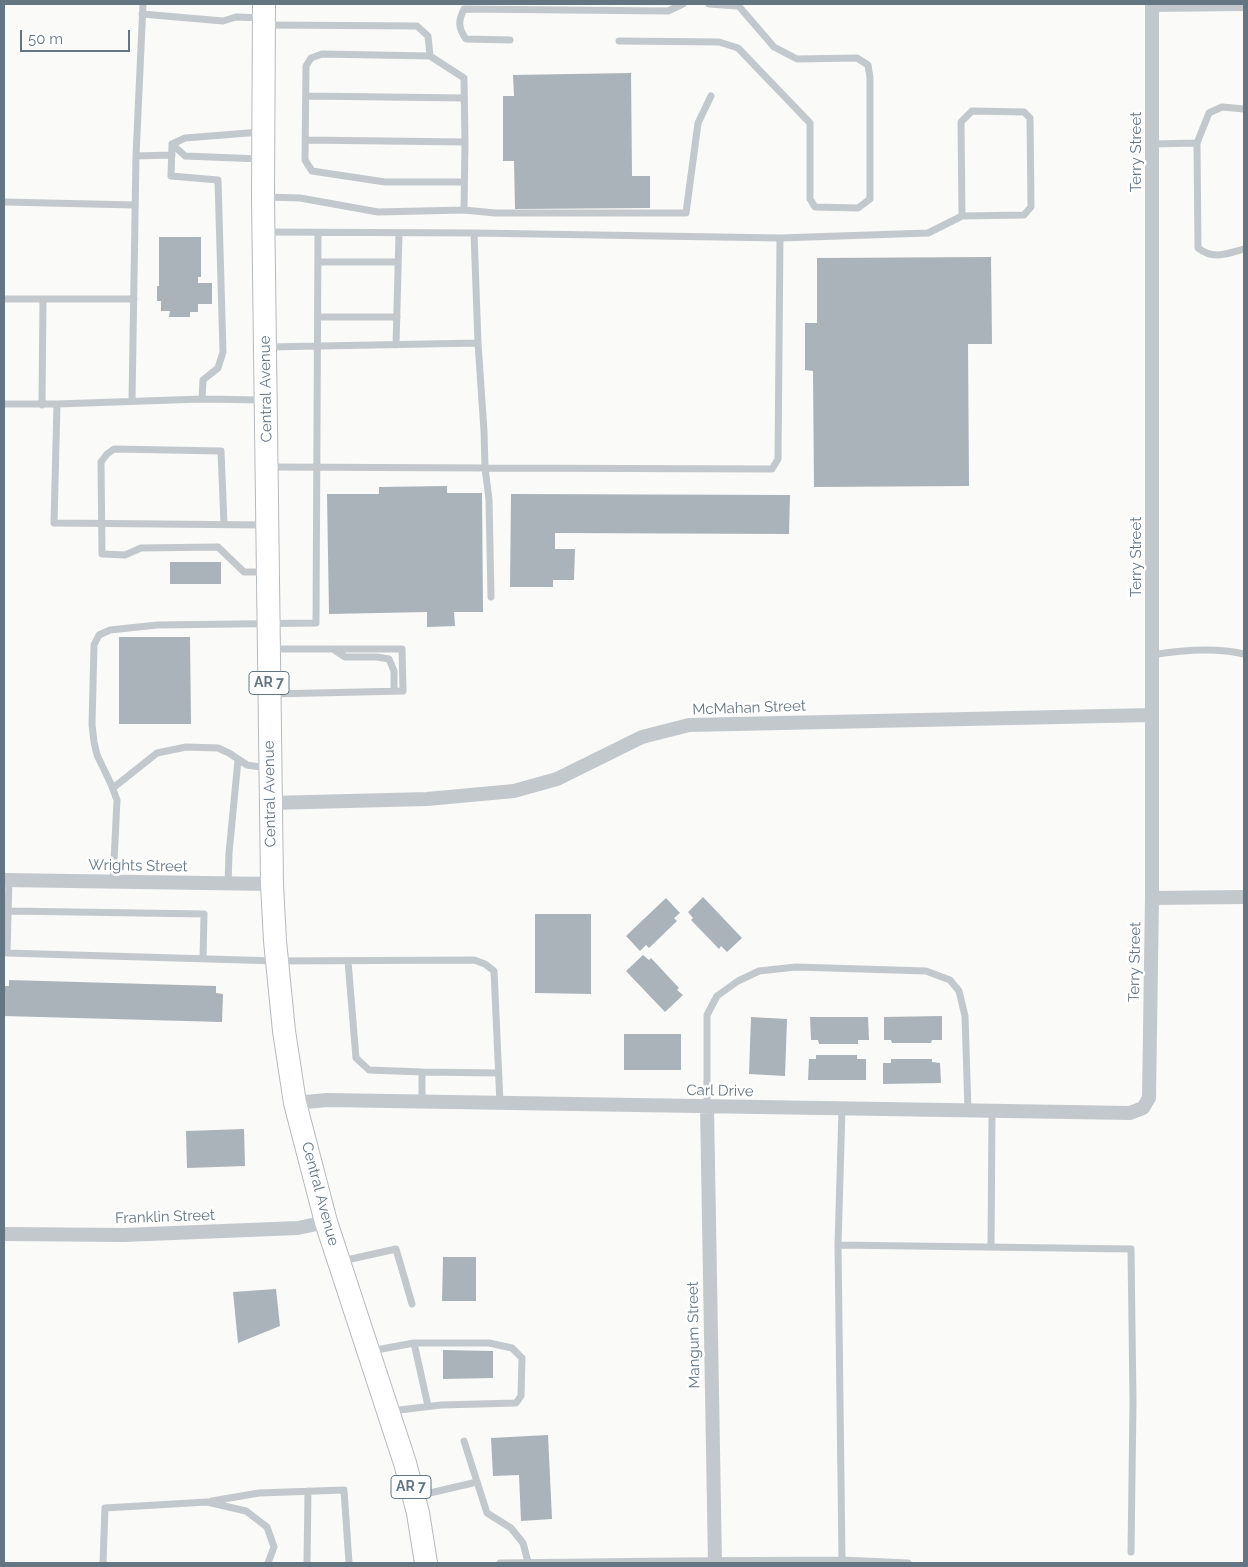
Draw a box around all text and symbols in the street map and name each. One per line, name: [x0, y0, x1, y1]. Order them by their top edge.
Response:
scale bar: [22, 20, 132, 52]
text: 50 m: [28, 30, 63, 48]
street label: Terry Street: [1127, 112, 1145, 192]
street label: Central Avenue: [256, 335, 276, 443]
street label: Terry Street: [1127, 517, 1145, 597]
road number: AR 7: [249, 671, 289, 694]
street label: McMahan Street: [692, 697, 806, 719]
street label: Central Avenue: [260, 740, 280, 848]
street label: Wrights Street: [88, 856, 188, 876]
street label: Terry Street: [1125, 922, 1145, 1002]
street label: Carl Drive: [686, 1081, 754, 1101]
street label: Central Avenue: [297, 1140, 343, 1248]
street label: Franklin Street: [115, 1206, 215, 1228]
street label: Mangum Street: [684, 1281, 704, 1389]
road number: AR 7: [391, 1475, 431, 1498]

